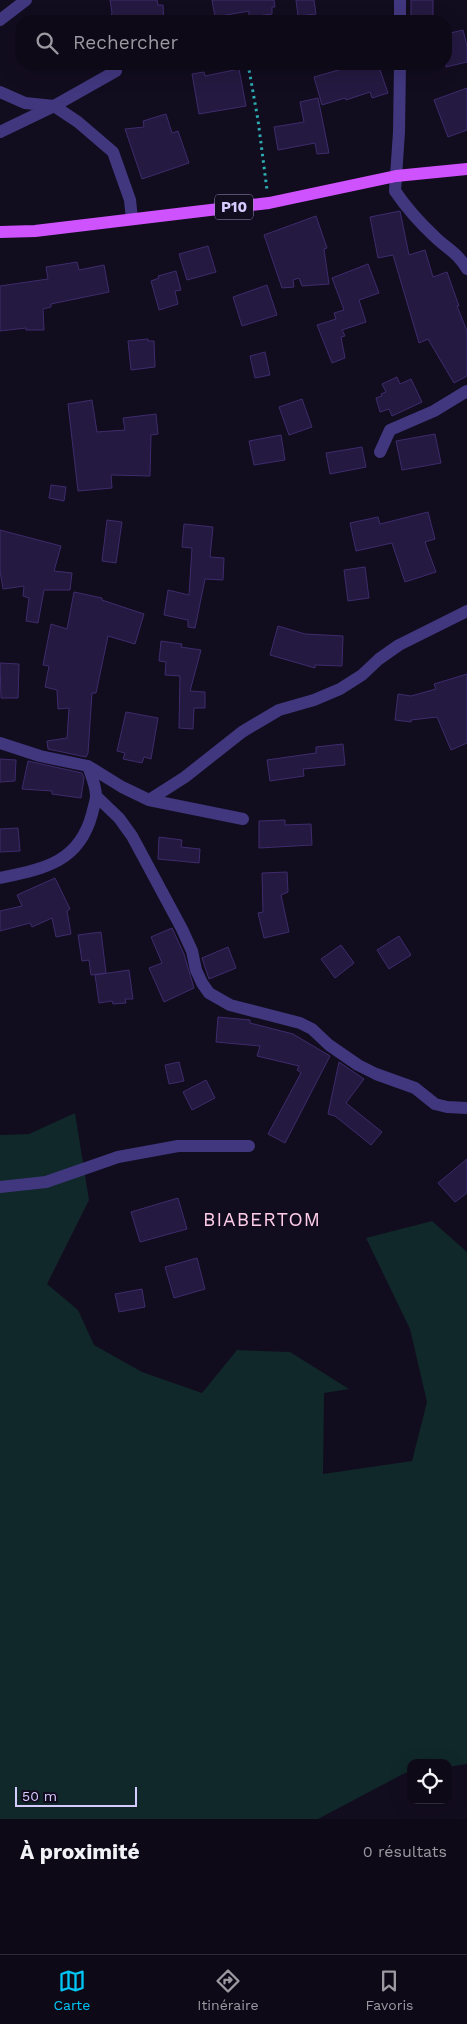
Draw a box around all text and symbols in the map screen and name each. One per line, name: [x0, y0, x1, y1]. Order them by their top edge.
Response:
search box: [15, 15, 452, 70]
icon: search: [33, 29, 61, 57]
text: Rechercher: [73, 31, 178, 54]
road number: P10: [215, 194, 253, 220]
district label: BIABERTOM: [203, 1208, 321, 1231]
map controls: [407, 1759, 452, 1804]
button: locate: [407, 1759, 452, 1804]
scale bar: [15, 1784, 138, 1807]
text: 50 m: [22, 1788, 57, 1804]
text: À proximité: [20, 1839, 140, 1864]
text: 0 résultats: [363, 1842, 447, 1861]
tab: Carte: [54, 1967, 90, 2013]
tab: Itinéraire: [197, 1967, 258, 2013]
tab: Favoris: [365, 1967, 414, 2013]

